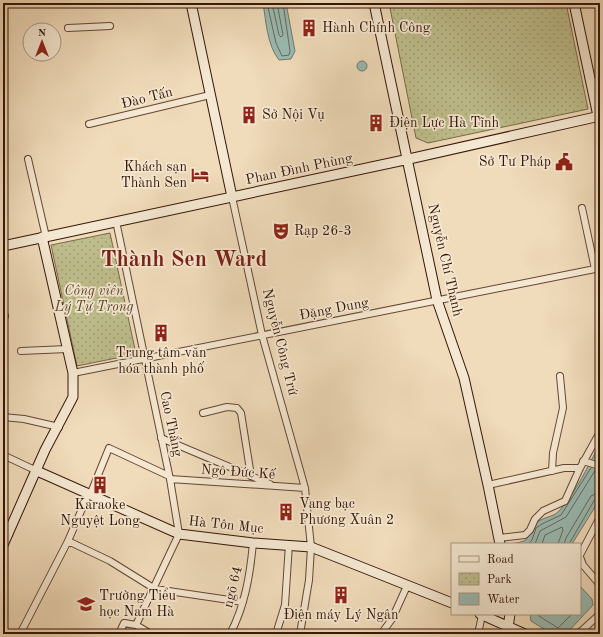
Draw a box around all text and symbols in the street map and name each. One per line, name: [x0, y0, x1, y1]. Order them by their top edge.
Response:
building icon: Hành Chính Công: [299, 18, 319, 38]
place label: Hành Chính Công: [322, 21, 431, 35]
north arrow: [22, 22, 62, 62]
text: N: [38, 28, 47, 39]
street label: Đào Tấn: [120, 84, 175, 111]
building icon: Sở Nội Vụ: [239, 105, 259, 125]
place label: Sở Nội Vụ: [262, 108, 325, 122]
building icon: Điện Lực Hà Tĩnh: [366, 113, 386, 133]
place label: Điện Lực Hà Tĩnh: [389, 116, 500, 130]
street label: Phan Đình Phùng: [244, 151, 354, 187]
public building icon: Sở Tư Pháp: [554, 152, 574, 172]
place label: Sở Tư Pháp: [479, 155, 551, 169]
place label: Khách sạn Thành Sen: [121, 160, 187, 190]
hotel icon: Khách sạn Thành Sen: [190, 165, 210, 185]
street label: Nguyễn Chí Thanh: [425, 202, 466, 318]
theatre icon: Rạp 26-3: [271, 221, 291, 241]
place label: Rạp 26-3: [294, 224, 352, 238]
district label: Thành Sen Ward: [101, 249, 267, 271]
park label: Công viên Lý Tự Trọng: [53, 284, 134, 315]
street label: Nguyễn Công Trứ: [260, 287, 301, 397]
street label: Đặng Dung: [298, 295, 370, 323]
building icon: Trung tâm văn hóa thành phố: [151, 323, 171, 343]
place label: Trung tâm văn hóa thành phố: [116, 346, 207, 376]
street label: Cao Thắng: [157, 389, 187, 459]
street label: Ngô Đức Kế: [200, 461, 277, 482]
building icon: Karaoke Nguyệt Long: [90, 475, 110, 495]
place label: Vang bạc Phương Xuân 2: [299, 497, 394, 527]
place label: Karaoke Nguyệt Long: [60, 498, 140, 528]
building icon: Vang bạc Phương Xuân 2: [276, 502, 296, 522]
street label: Hà Tôn Mục: [188, 514, 264, 536]
legend: [451, 543, 581, 615]
text: Road: [487, 554, 514, 566]
street label: ngõ 64: [221, 565, 245, 609]
text: Park: [487, 574, 512, 586]
building icon: Điện máy Lý Ngân: [331, 585, 351, 605]
place label: Trường Tiểu học Nam Hà: [99, 587, 176, 619]
school or university icon: Trường Tiểu học Nam Hà: [76, 594, 96, 614]
text: Water: [487, 594, 520, 606]
place label: Điện máy Lý Ngân: [283, 608, 399, 622]

